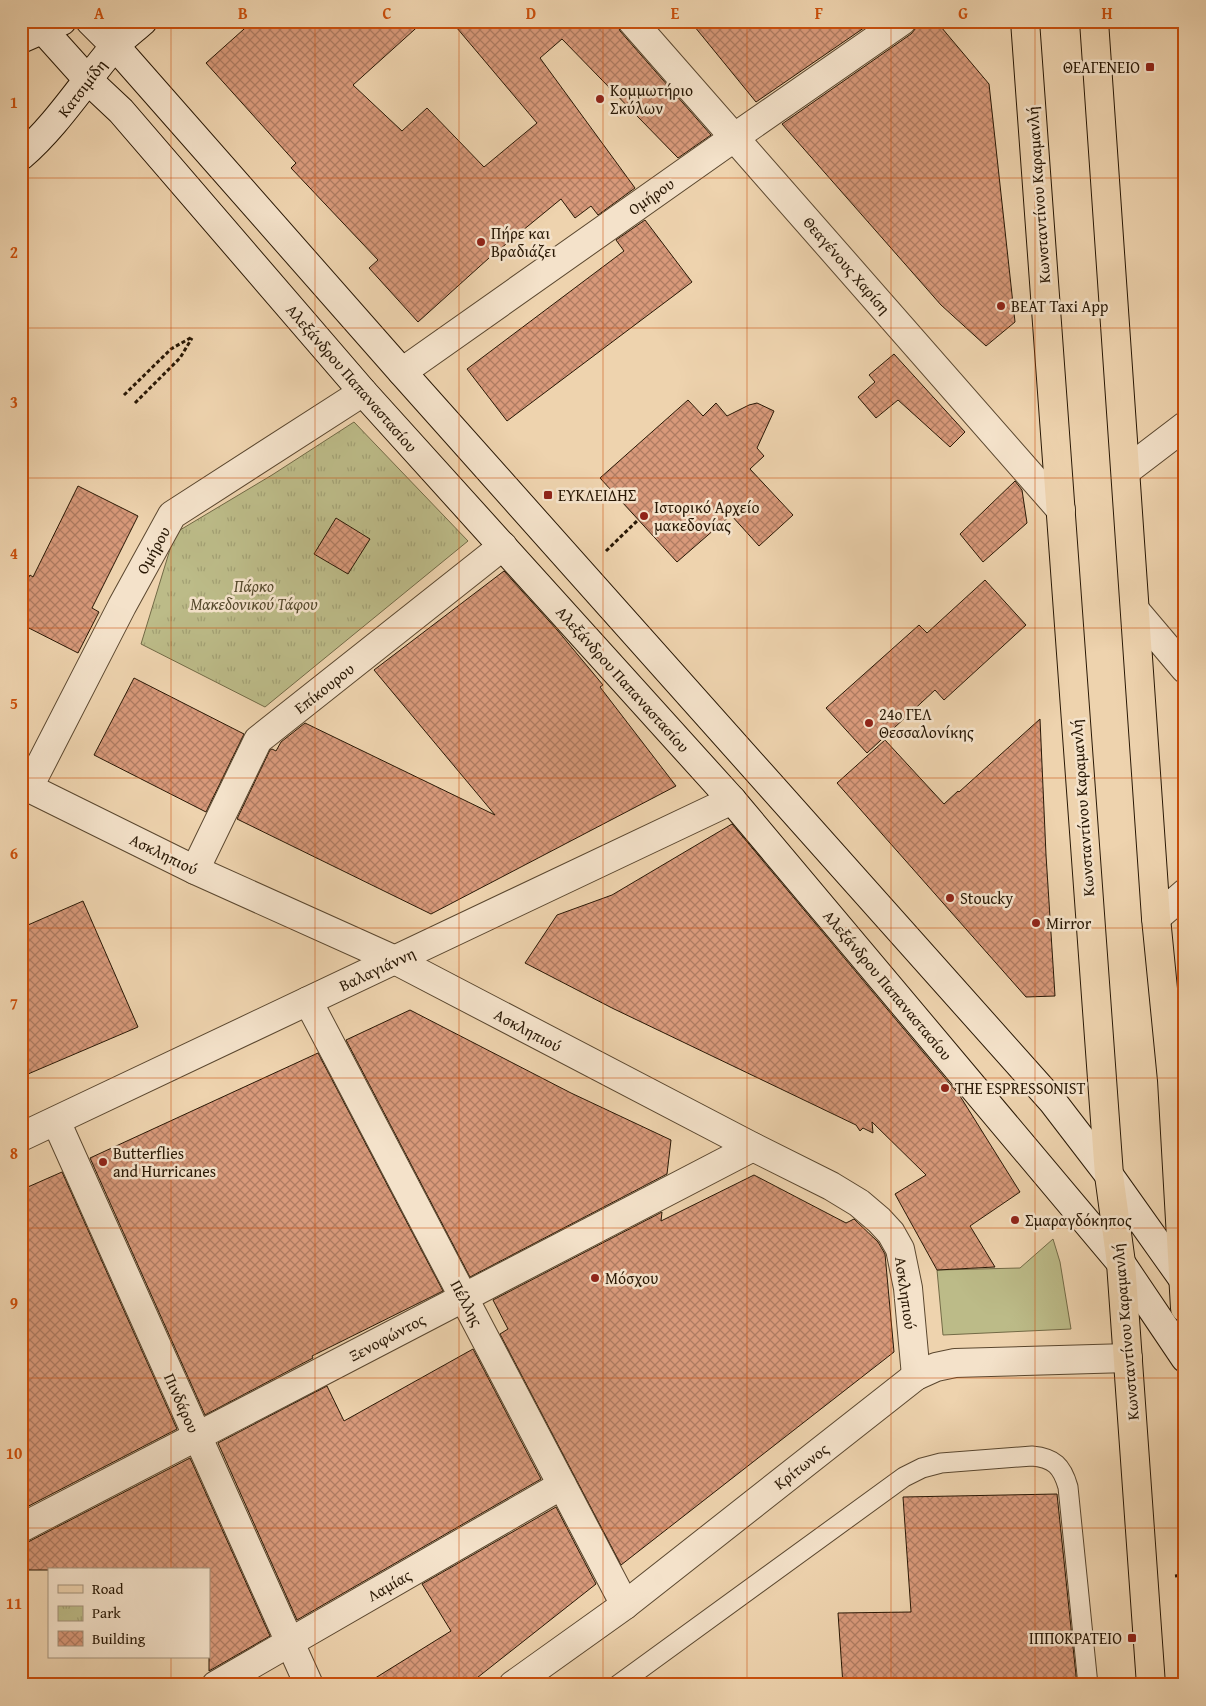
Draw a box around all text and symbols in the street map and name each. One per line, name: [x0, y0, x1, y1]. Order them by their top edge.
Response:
text: A: [94, 1, 105, 25]
text: B: [238, 1, 248, 25]
text: C: [382, 1, 392, 25]
text: D: [526, 1, 536, 25]
text: E: [671, 1, 680, 25]
text: F: [815, 1, 823, 25]
text: G: [958, 1, 968, 25]
text: H: [1101, 1, 1113, 25]
street label: Κατσιμίδη: [52, 54, 112, 122]
place label: ΘΕΑΓΕΝΕΙΟ: [1063, 55, 1140, 79]
marker: ΘΕΑΓΕΝΕΙΟ: [1144, 61, 1156, 73]
place label: Κομμωτήριο Σκύλων: [610, 78, 693, 120]
text: 1: [10, 90, 18, 114]
marker: Κομμωτήριο Σκύλων: [594, 93, 606, 105]
street label: Κωνσταντίνου Καραμανλή: [1020, 106, 1056, 284]
street label: Ομήρου: [623, 171, 679, 221]
street label: Θεαγένους Χαρίση: [798, 211, 896, 319]
place label: Πήρε και Βραδιάζει: [491, 221, 556, 263]
marker: Πήρε και Βραδιάζει: [475, 236, 487, 248]
text: 2: [10, 240, 18, 264]
place label: ΒΕΑΤ Taxi App: [1011, 294, 1109, 318]
street label: Αλεξάνδρου Παπαναστασίου: [281, 298, 423, 458]
marker: ΒΕΑΤ Taxi App: [995, 300, 1007, 312]
text: 3: [10, 390, 18, 414]
place label: ΕΥΚΛΕΙΔΗΣ: [558, 483, 636, 507]
marker: ΕΥΚΛΕΙΔΗΣ: [542, 489, 554, 501]
place label: Ιστορικό Αρχείο μακεδονίας: [654, 495, 760, 537]
marker: Ιστορικό Αρχείο μακεδονίας: [638, 510, 650, 522]
street label: Ομήρου: [130, 522, 176, 578]
text: 4: [10, 541, 18, 565]
park label: Πάρκο Μακεδονικού Τάφου: [190, 574, 318, 616]
street label: Αλεξάνδρου Παπαναστασίου: [551, 600, 695, 758]
street label: Επίκουρου: [289, 657, 359, 719]
text: 5: [10, 691, 18, 715]
place label: 24ο ΓΕΛ Θεσσαλονίκης: [879, 702, 974, 744]
marker: 24ο ΓΕΛ Θεσσαλονίκης: [863, 717, 875, 729]
street label: Κωνσταντίνου Καραμανλή: [1064, 719, 1100, 897]
street label: Ασκληπιού: [126, 827, 202, 881]
text: 6: [10, 841, 18, 865]
place label: Stoucky: [960, 886, 1013, 910]
marker: Stoucky: [944, 892, 956, 904]
street label: Αλεξάνδρου Παπαναστασίου: [818, 905, 958, 1065]
place label: Mirror: [1046, 911, 1092, 935]
marker: Mirror: [1030, 917, 1042, 929]
street label: Βαλαγιάννη: [335, 941, 419, 997]
text: 7: [10, 991, 18, 1015]
street label: Ασκληπιού: [490, 1002, 566, 1058]
place label: THE ESPRESSONIST: [955, 1076, 1086, 1100]
marker: THE ESPRESSONIST: [939, 1082, 951, 1094]
text: 8: [10, 1141, 18, 1165]
place label: Butterflies and Hurricanes: [113, 1141, 216, 1183]
marker: Butterflies and Hurricanes: [97, 1156, 109, 1168]
place label: Σμαραγδόκηπος: [1025, 1208, 1132, 1232]
marker: Σμαραγδόκηπος: [1009, 1214, 1021, 1226]
street label: Κωνσταντίνου Καραμανλή: [1105, 1243, 1145, 1421]
street label: Ασκληπιού: [889, 1255, 923, 1331]
place label: Μόσχου: [605, 1266, 658, 1290]
marker: Μόσχου: [589, 1272, 601, 1284]
street label: Πέλλης: [445, 1275, 489, 1331]
text: 9: [10, 1291, 18, 1315]
street label: Ξενοφώντος: [345, 1307, 430, 1367]
street label: Πινδάρου: [158, 1369, 206, 1437]
street label: Κρίτωνος: [769, 1437, 834, 1495]
text: 10: [6, 1441, 22, 1465]
street label: Λαμίας: [362, 1563, 416, 1607]
legend: [48, 1568, 210, 1658]
text: Road: [92, 1578, 123, 1599]
text: 11: [6, 1591, 22, 1615]
text: Park: [92, 1602, 121, 1623]
place label: ΙΠΠΟΚΡΑΤΕΙΟ: [1029, 1626, 1122, 1650]
text: Building: [92, 1628, 146, 1649]
marker: ΙΠΠΟΚΡΑΤΕΙΟ: [1126, 1632, 1138, 1644]

